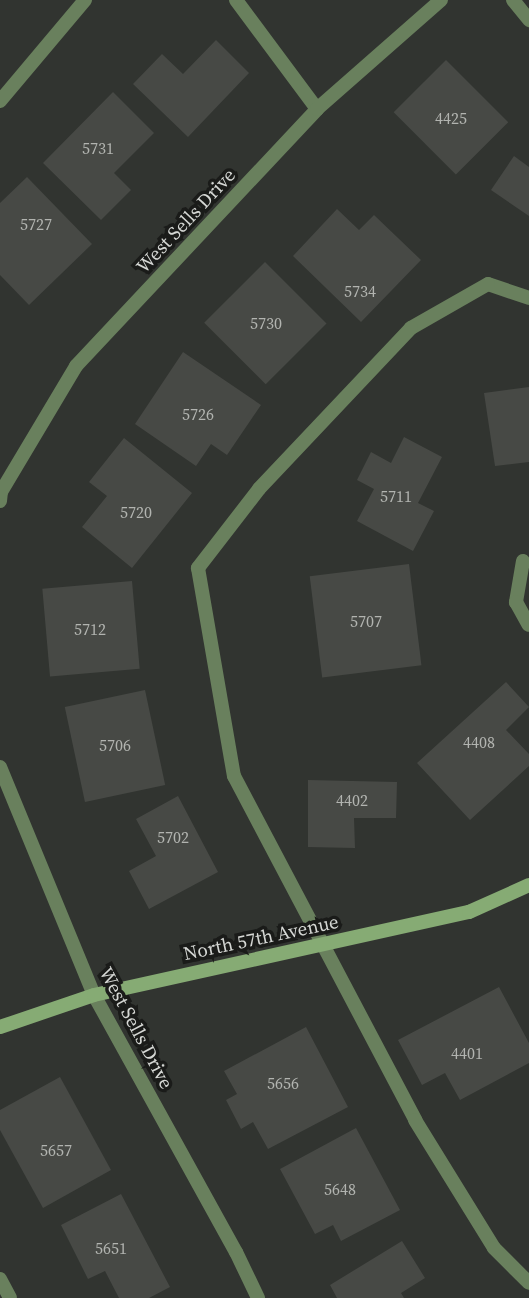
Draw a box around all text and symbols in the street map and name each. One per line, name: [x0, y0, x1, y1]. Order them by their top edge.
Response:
house number: 4425: [435, 108, 467, 128]
house number: 5731: [82, 138, 114, 158]
street label: West Sells Drive: [132, 164, 240, 278]
house number: 5727: [20, 214, 52, 234]
house number: 5734: [344, 281, 376, 301]
house number: 5730: [250, 313, 282, 333]
house number: 5726: [182, 404, 214, 424]
house number: 5711: [380, 486, 412, 506]
house number: 5720: [120, 502, 152, 522]
house number: 5707: [350, 611, 382, 631]
house number: 5712: [74, 619, 106, 639]
house number: 4408: [463, 732, 495, 752]
house number: 5706: [99, 735, 131, 755]
house number: 4402: [336, 790, 368, 810]
house number: 5702: [157, 827, 189, 847]
street label: North 57th Avenue: [181, 910, 341, 966]
street label: West Sells Drive: [94, 963, 178, 1093]
house number: 4401: [451, 1043, 483, 1063]
house number: 5656: [267, 1073, 299, 1093]
house number: 5657: [40, 1140, 72, 1160]
house number: 5648: [324, 1179, 356, 1199]
house number: 5651: [95, 1238, 127, 1258]

